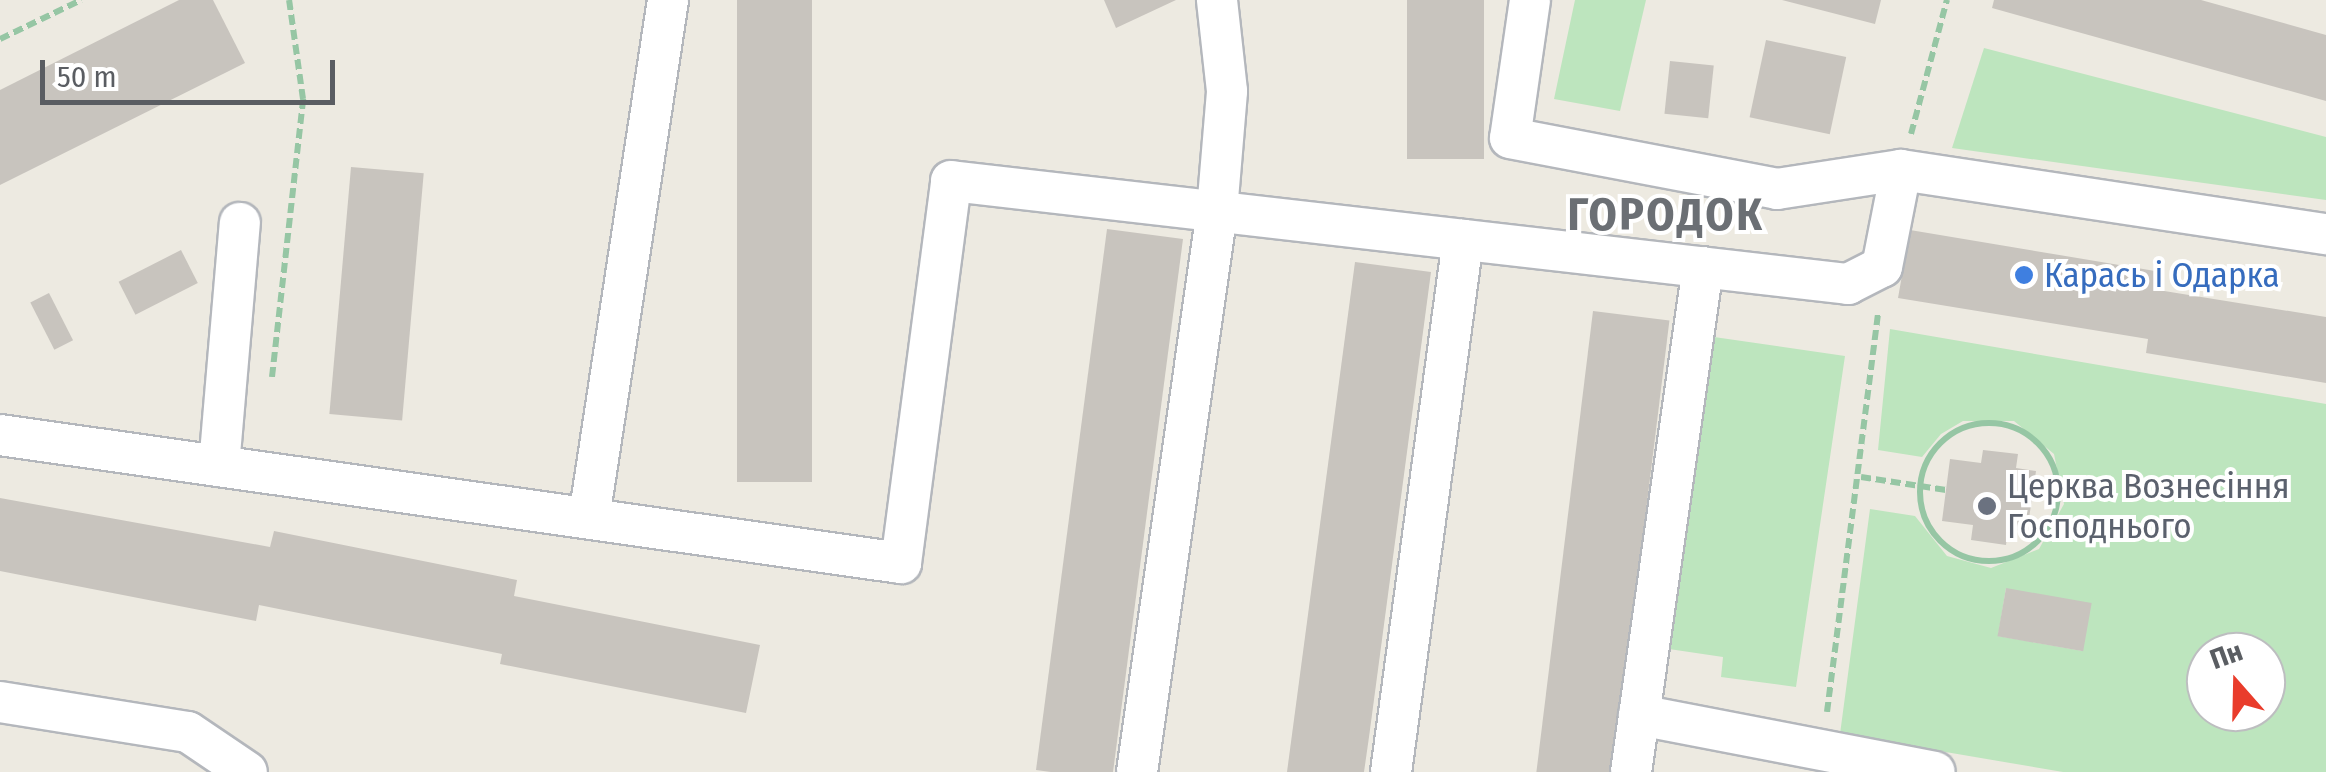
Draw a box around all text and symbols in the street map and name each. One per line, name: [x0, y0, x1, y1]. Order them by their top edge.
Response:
scale bar: [45, 40, 340, 102]
text: 50 m: [57, 59, 117, 95]
district label: ГОРОДОК: [1568, 189, 1764, 243]
place label: Карась і Одарка: [2044, 254, 2280, 296]
marker: Карась і Одарка: [2013, 264, 2035, 286]
place label: Церква Вознесіння Господнього: [2007, 465, 2290, 547]
marker: Церква Вознесіння Господнього: [1976, 495, 1998, 517]
north arrow: [2186, 632, 2286, 732]
text: Пн: [2206, 634, 2247, 676]

